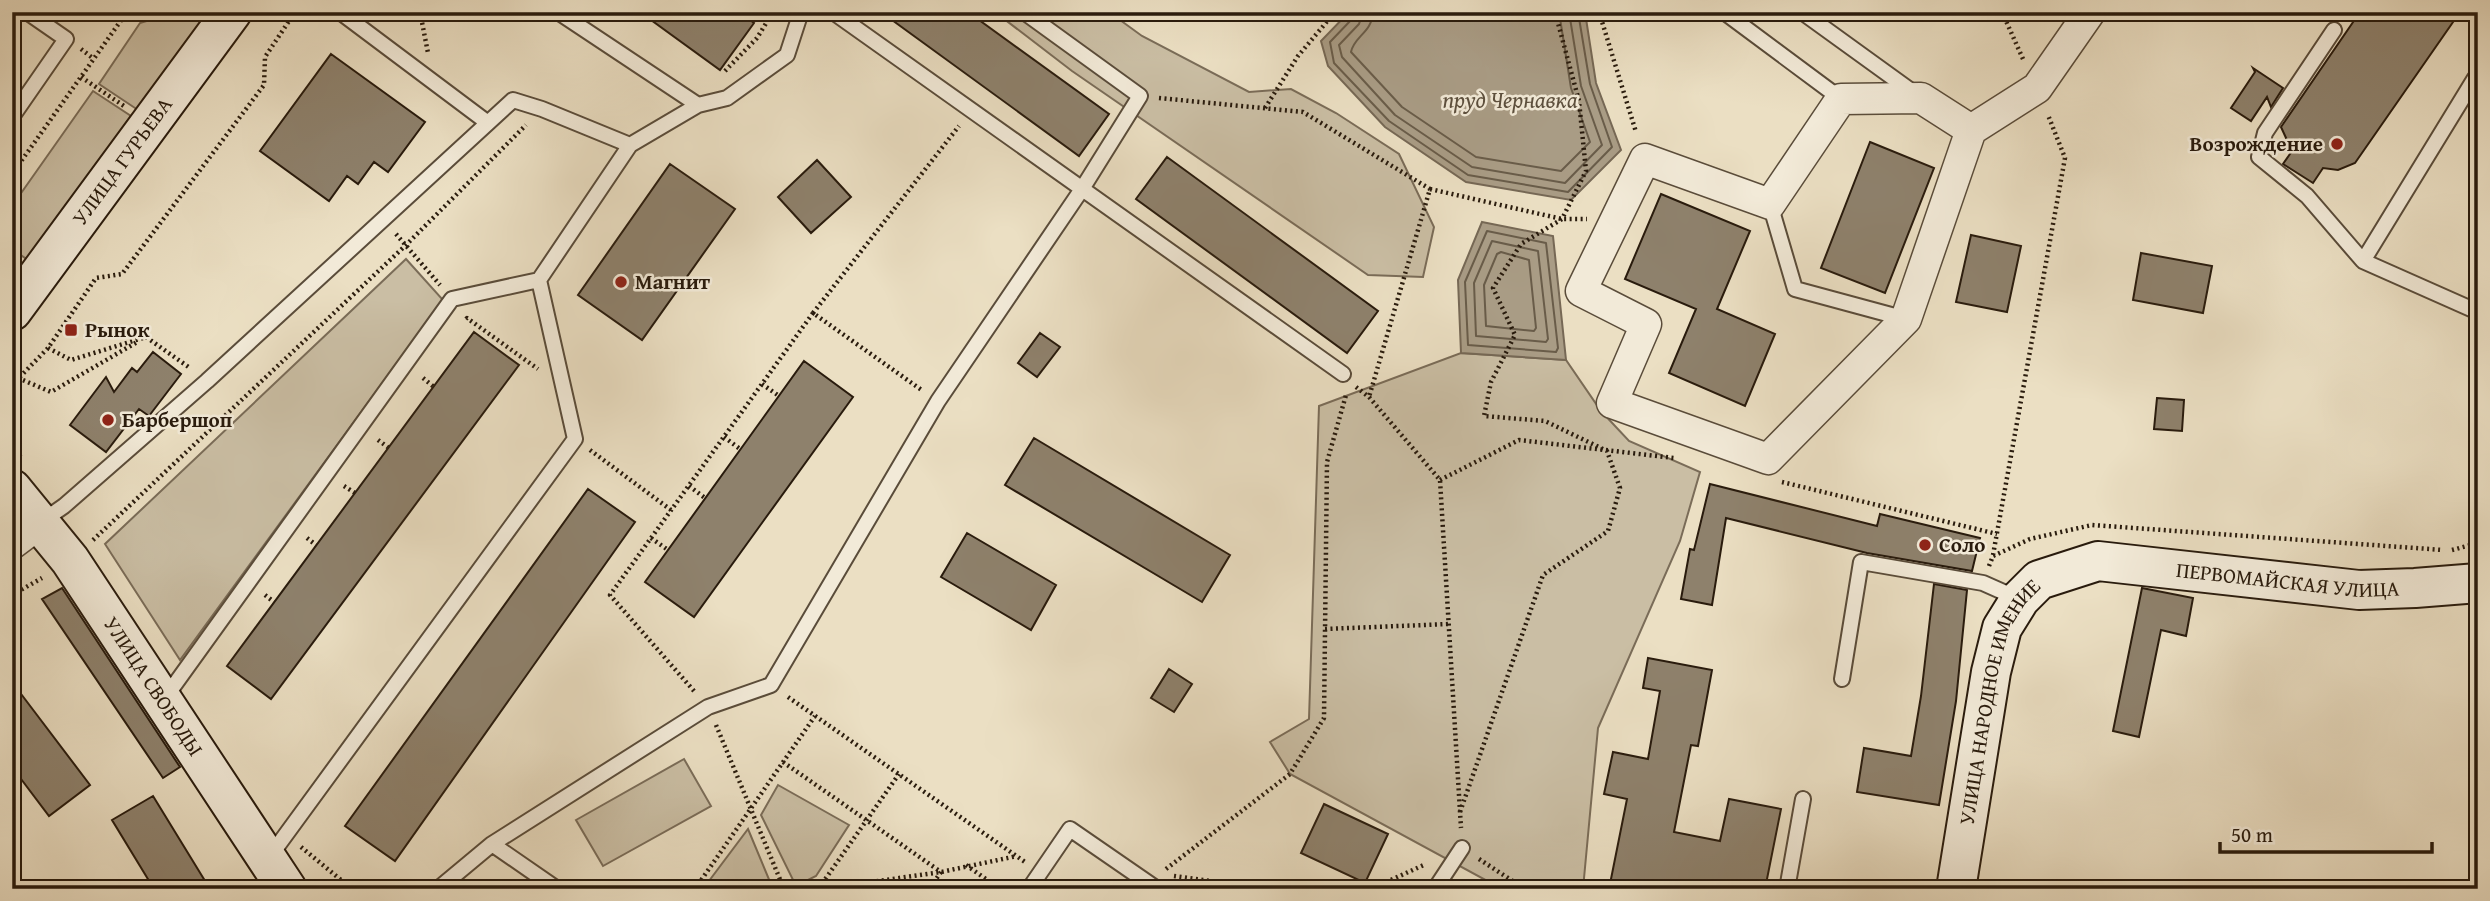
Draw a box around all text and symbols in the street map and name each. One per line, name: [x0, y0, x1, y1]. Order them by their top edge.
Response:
water label: пруд Чернавка: [1442, 83, 1578, 116]
street label: УЛИЦА ГУРЬЕВА: [64, 90, 180, 231]
place label: Возрождение: [2190, 128, 2323, 159]
marker: Возрождение: [2329, 136, 2345, 152]
place label: Магнит: [635, 266, 711, 297]
marker: Магнит: [613, 274, 629, 290]
place label: Рынок: [85, 314, 151, 345]
marker: Рынок: [63, 322, 79, 338]
place label: Барбершоп: [122, 404, 232, 435]
marker: Барбершоп: [100, 412, 116, 428]
place label: Соло: [1939, 529, 1986, 560]
marker: Соло: [1917, 537, 1933, 553]
street label: ПЕРВОМАЙСКАЯ УЛИЦА: [2175, 554, 2400, 605]
street label: УЛИЦА НАРОДНОЕ ИМЕНИЕ: [1951, 571, 2047, 827]
street label: УЛИЦА СВОБОДЫ: [96, 610, 211, 762]
scale bar: [2220, 810, 2432, 854]
text: 50 m: [2231, 819, 2273, 850]

